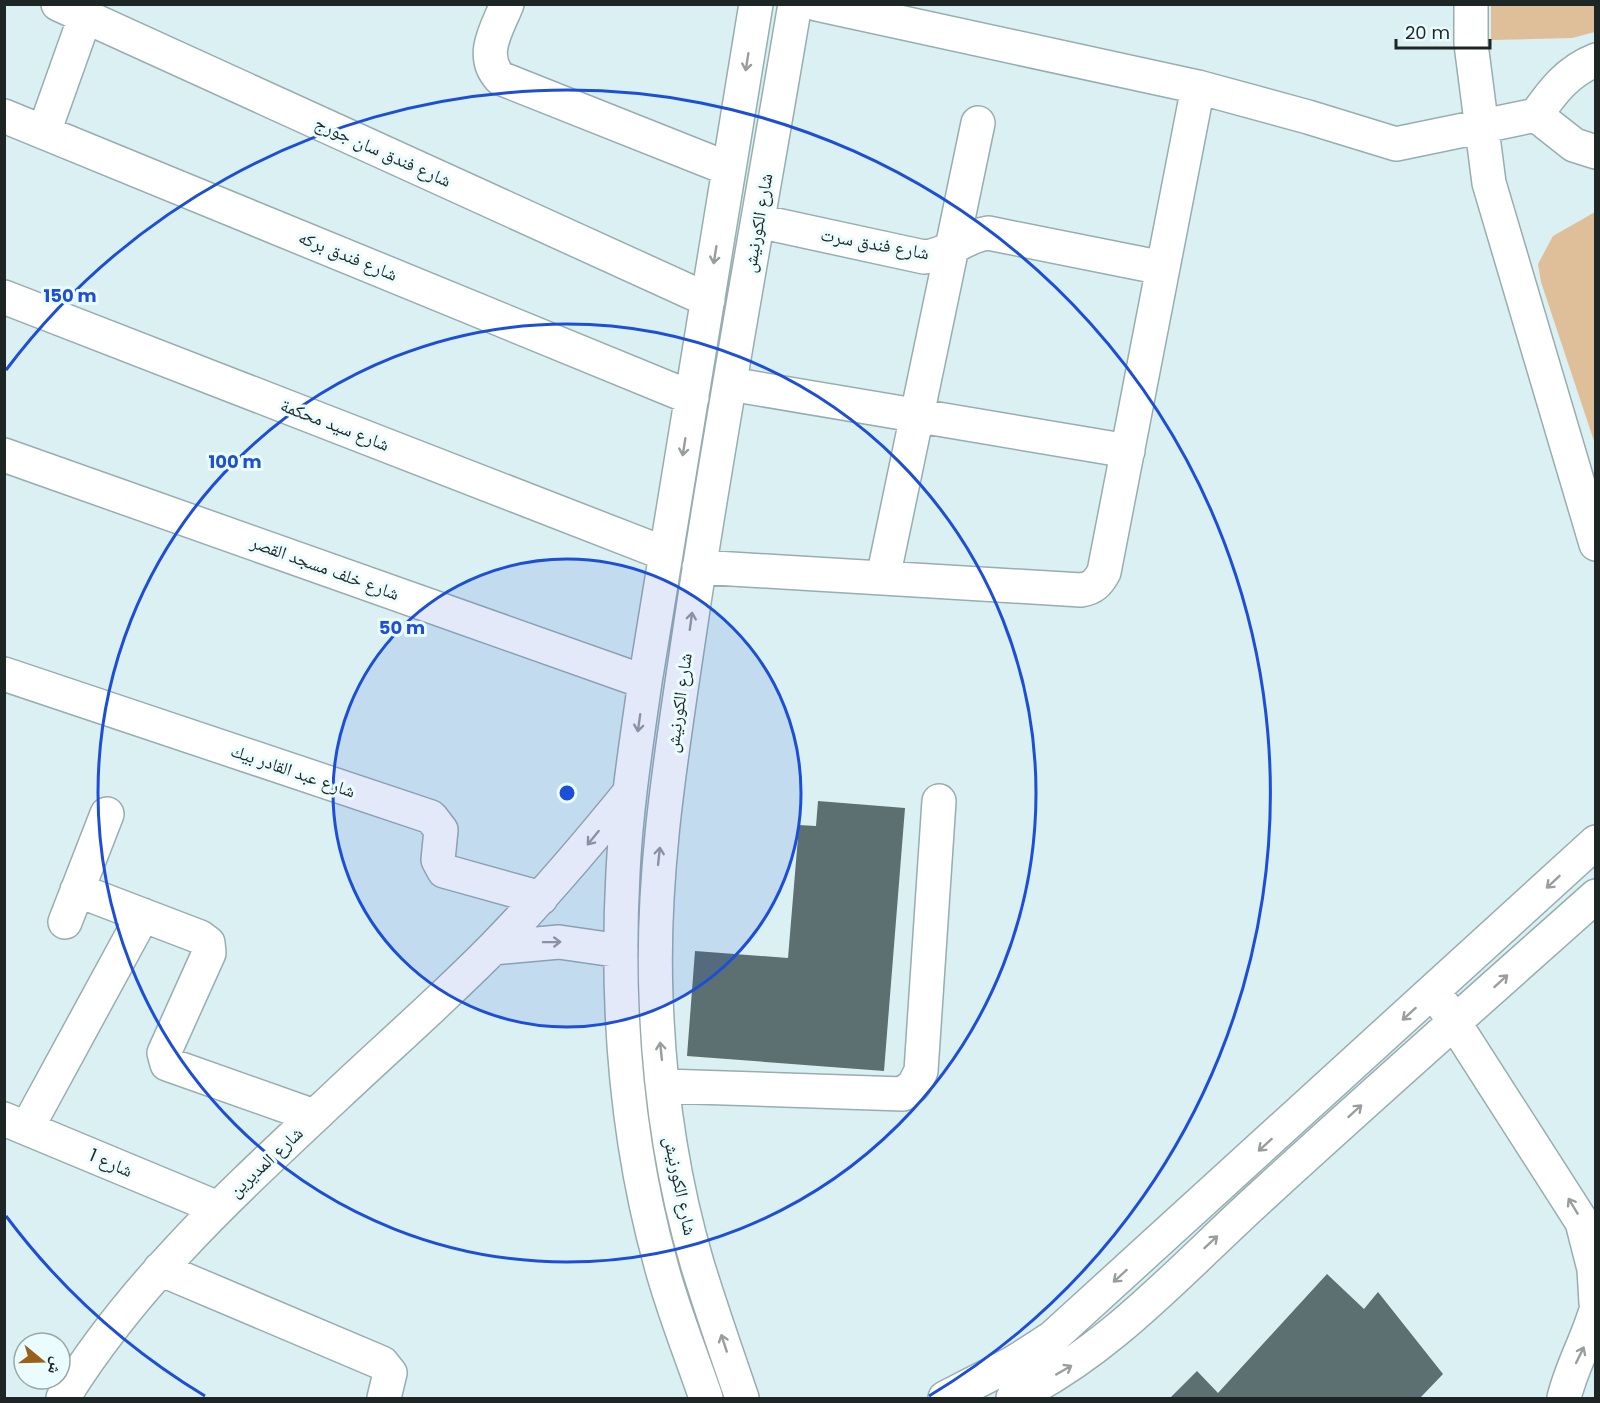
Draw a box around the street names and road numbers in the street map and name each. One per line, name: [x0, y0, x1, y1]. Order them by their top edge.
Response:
street label: شارع فندق سان جورج: [311, 110, 455, 193]
street label: شارع الكورنيش: [736, 171, 779, 275]
street label: شارع فندق سرت: [819, 222, 931, 265]
street label: شارع فندق بركه: [295, 224, 401, 287]
street label: شارع سيد محكمة: [277, 392, 393, 457]
street label: شارع خلف مسجد القصر: [247, 529, 403, 606]
street label: شارع الكورنيش: [659, 651, 698, 754]
street label: شارع عبد القادر بيك: [228, 738, 359, 804]
street label: شارع المديرين: [223, 1121, 308, 1203]
street label: شارع الكورنيش: [658, 1134, 703, 1238]
street label: شارع 1: [86, 1142, 137, 1183]

